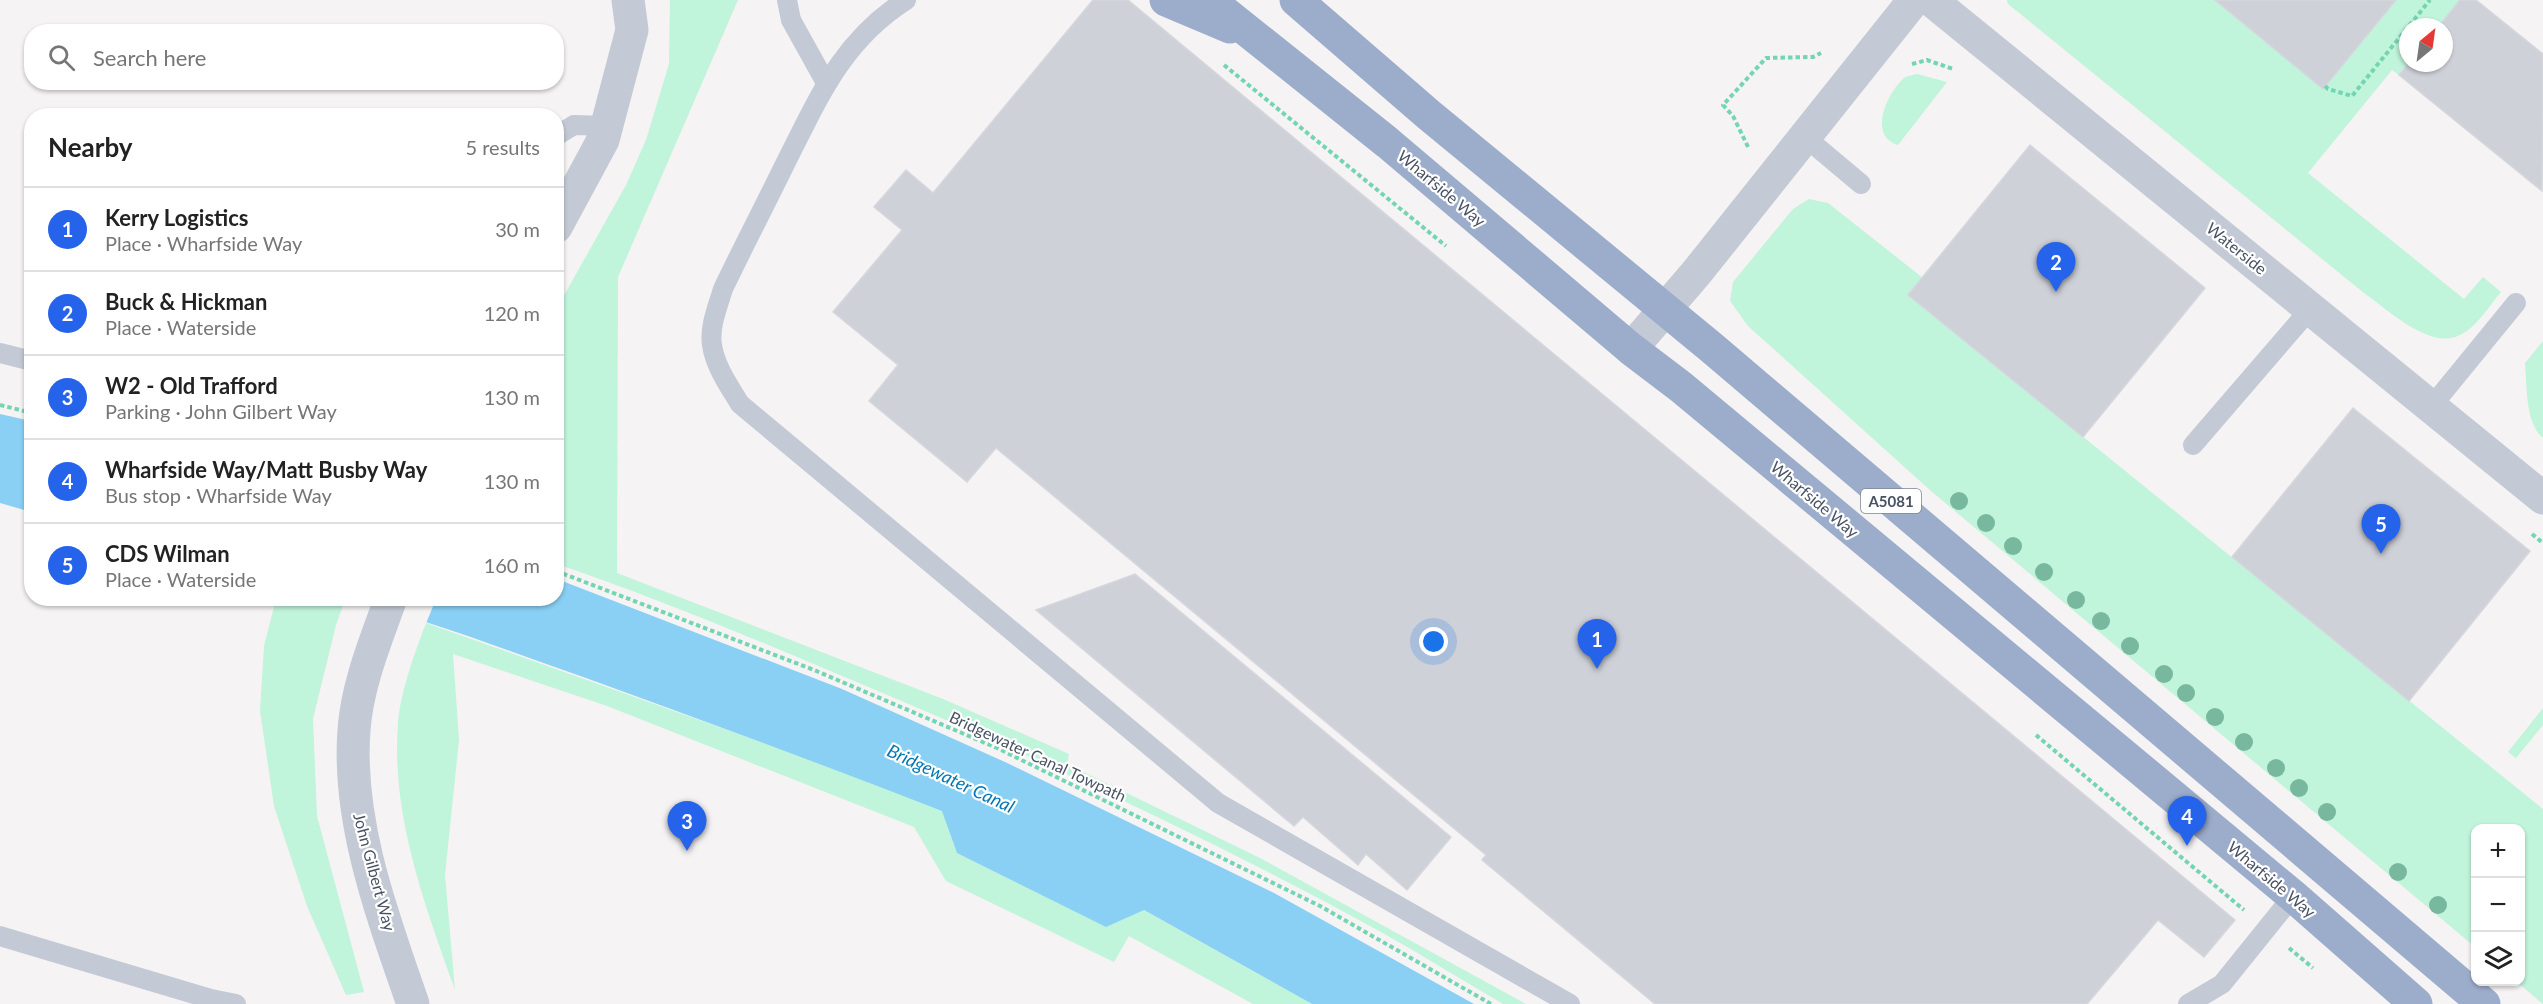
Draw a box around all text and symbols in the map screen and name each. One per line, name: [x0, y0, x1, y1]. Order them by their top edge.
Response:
north arrow: [2399, 18, 2453, 72]
search box: [24, 24, 564, 90]
icon: search: [45, 41, 78, 74]
text: Search here: [93, 44, 206, 71]
text: Nearby: [48, 131, 133, 163]
text: 5 results: [465, 135, 540, 159]
street label: Wharfside Way: [1394, 146, 1490, 231]
text: Kerry Logistics: [105, 204, 249, 231]
text: 1: [62, 217, 73, 241]
text: 30 m: [495, 217, 540, 241]
street label: Waterside: [2203, 218, 2271, 278]
text: Place · Wharfside Way: [105, 231, 302, 255]
pin: 2: [2036, 242, 2076, 292]
text: Buck & Hickman: [105, 288, 267, 315]
text: 2: [62, 301, 73, 325]
text: 120 m: [484, 301, 540, 325]
text: Place · Waterside: [105, 315, 256, 339]
text: W2 - Old Trafford: [105, 372, 278, 399]
text: 3: [62, 385, 73, 409]
text: 130 m: [484, 385, 540, 409]
text: Parking · John Gilbert Way: [105, 399, 337, 423]
text: Wharfside Way/Matt Busby Way: [105, 456, 427, 483]
street label: Wharfside Way: [1767, 457, 1863, 542]
text: 4: [62, 469, 73, 493]
text: 130 m: [484, 469, 540, 493]
text: Bus stop · Wharfside Way: [105, 483, 332, 507]
road number: A5081: [1861, 489, 1921, 513]
pin: 5: [2362, 504, 2400, 554]
text: CDS Wilman: [105, 540, 230, 567]
text: 5: [62, 553, 73, 577]
text: 160 m: [484, 553, 540, 577]
text: Place · Waterside: [105, 567, 256, 591]
pin: 1: [1578, 620, 1616, 669]
your location: [1419, 627, 1448, 656]
street label: Bridgewater Canal Towpath: [946, 706, 1130, 806]
water label: Bridgewater Canal: [884, 739, 1018, 817]
pin: 4: [2168, 796, 2206, 846]
pin: 3: [668, 802, 706, 851]
street label: John Gilbert Way: [350, 811, 400, 934]
map controls: [2471, 824, 2525, 986]
button: +: [2471, 824, 2525, 878]
street label: Wharfside Way: [2224, 837, 2320, 922]
button: −: [2471, 878, 2525, 932]
button: layers: [2471, 932, 2525, 986]

